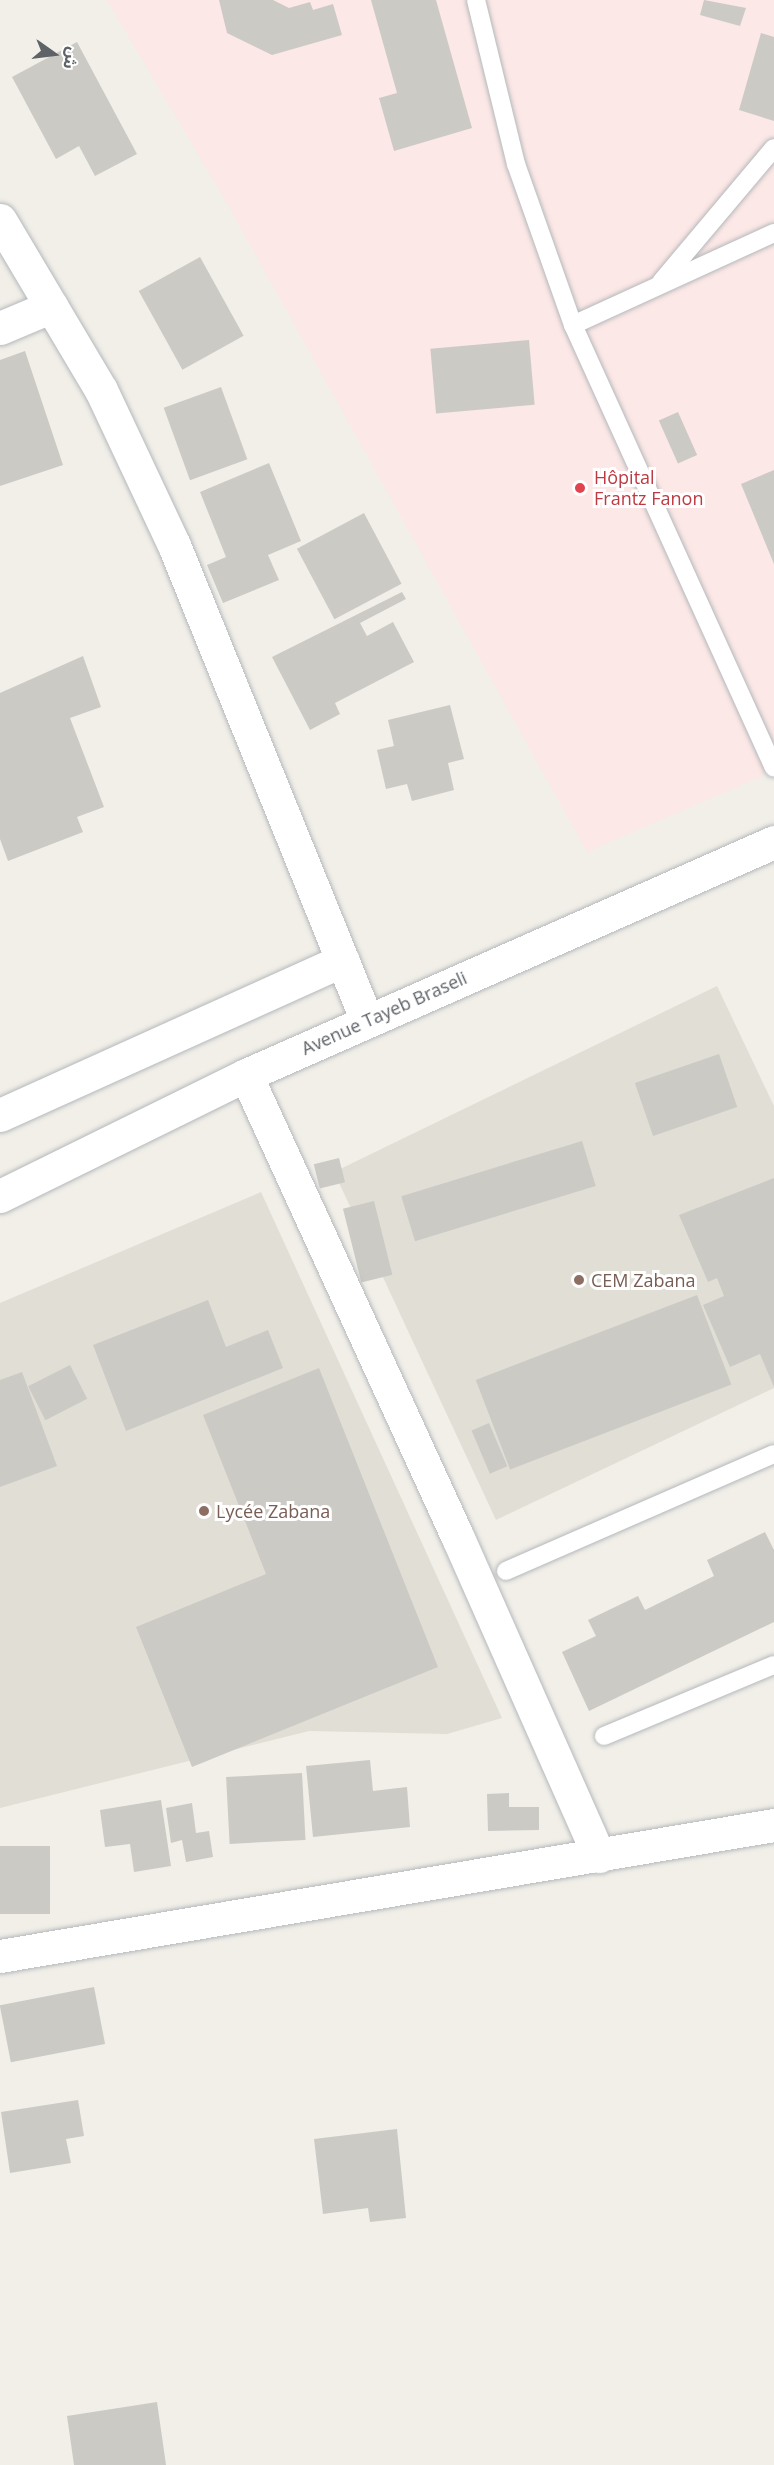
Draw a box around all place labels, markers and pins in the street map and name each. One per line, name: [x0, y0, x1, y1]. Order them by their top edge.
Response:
place label: Hôpital Frantz Fanon: [594, 467, 703, 510]
marker: Hôpital Frantz Fanon: [571, 479, 589, 497]
place label: CEM Zabana: [591, 1269, 696, 1291]
marker: CEM Zabana: [572, 1273, 586, 1287]
place label: Lycée Zabana: [216, 1500, 330, 1522]
marker: Lycée Zabana: [197, 1504, 211, 1518]

